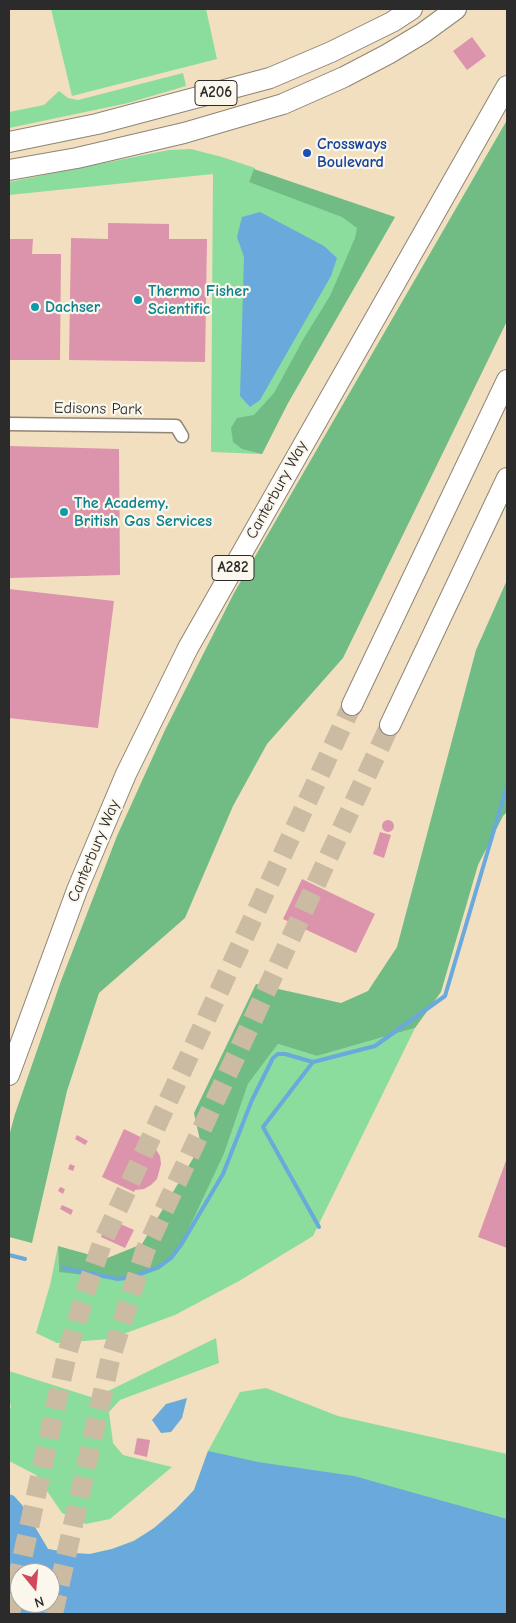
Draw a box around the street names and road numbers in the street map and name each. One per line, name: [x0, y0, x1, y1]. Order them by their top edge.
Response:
road number: A206: [195, 80, 237, 106]
street label: Edisons Park: [54, 399, 142, 419]
street label: Canterbury Way: [242, 438, 312, 542]
road number: A282: [212, 556, 254, 580]
street label: Canterbury Way: [64, 797, 124, 905]

